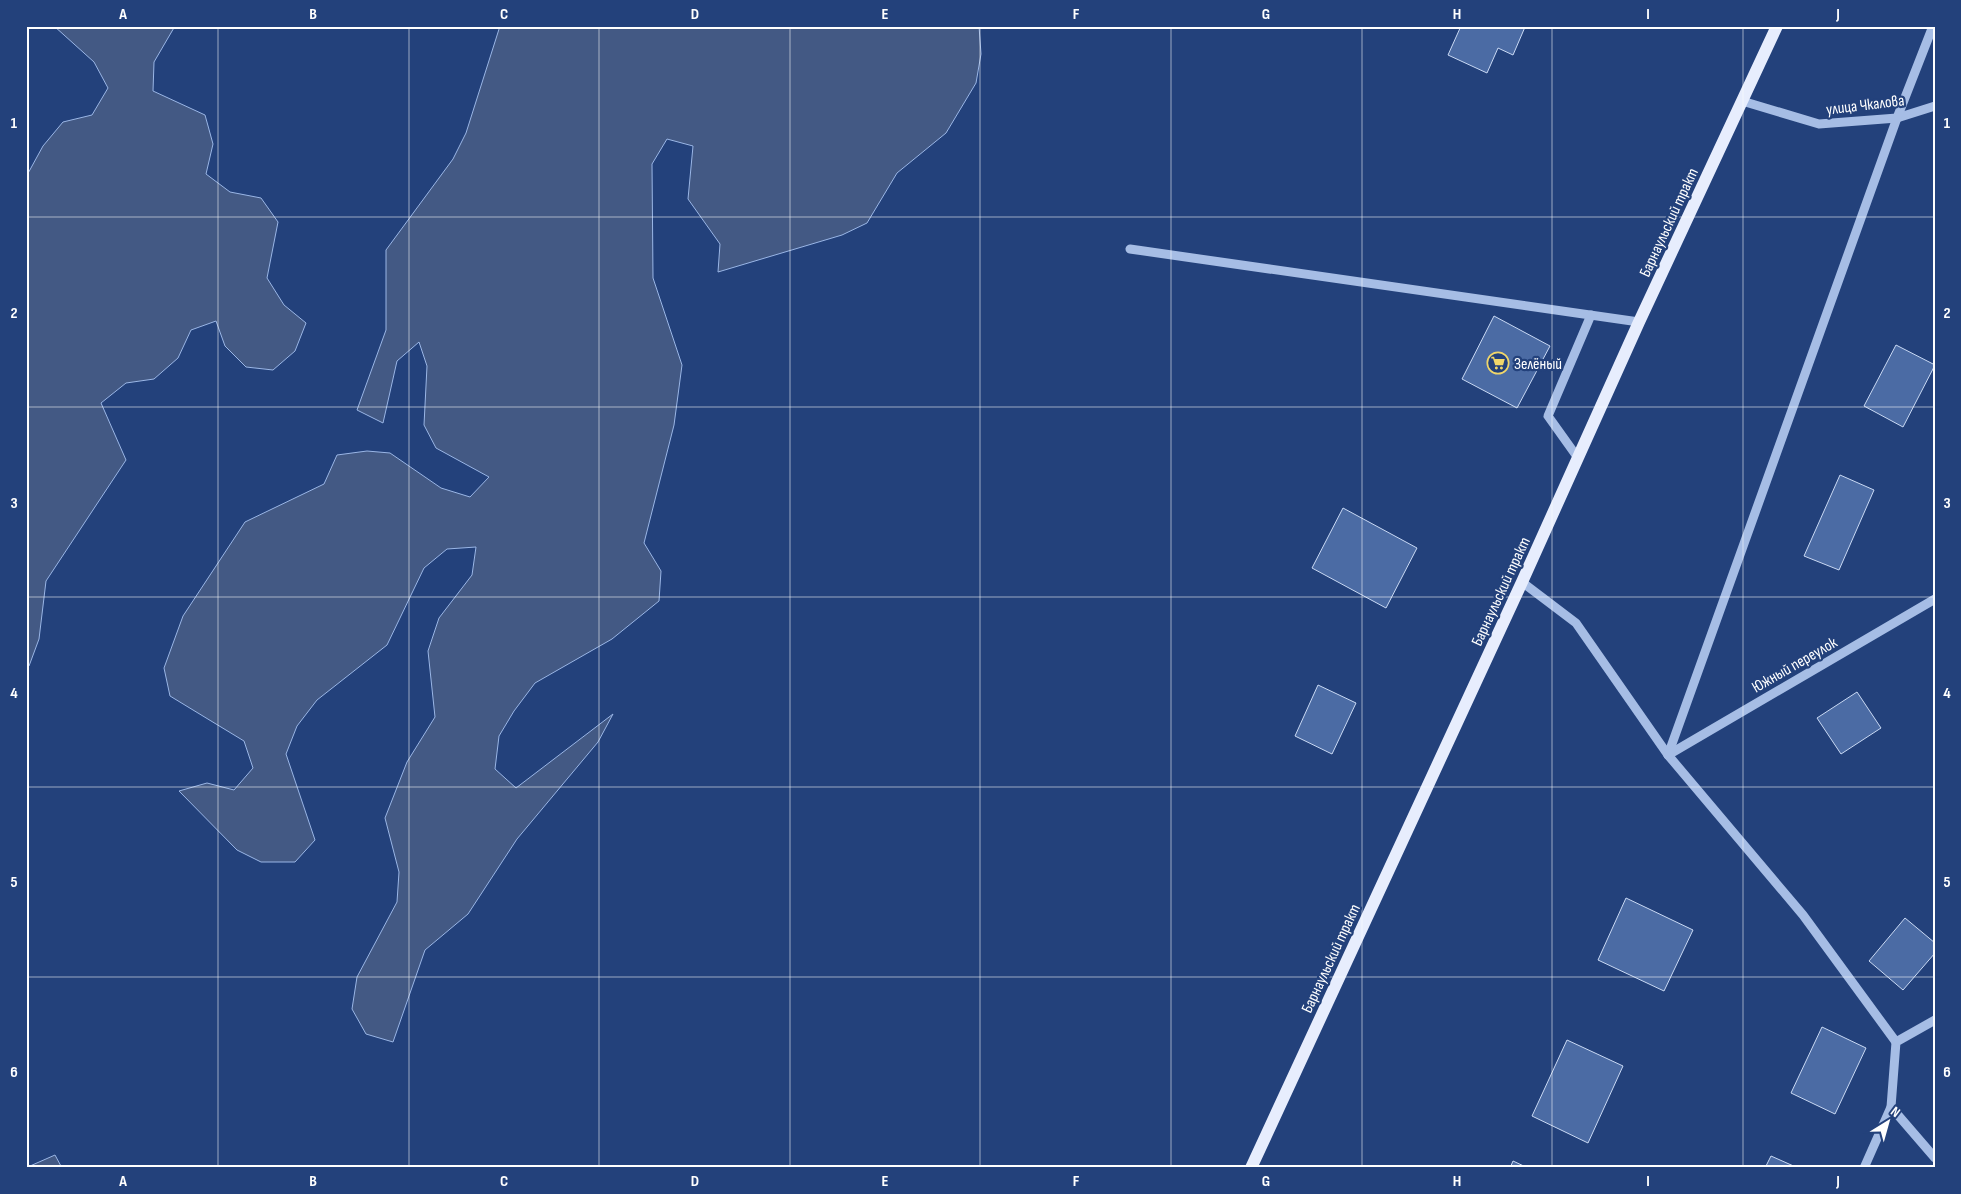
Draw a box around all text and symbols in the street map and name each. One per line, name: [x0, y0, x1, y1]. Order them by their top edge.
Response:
text: A: [118, 5, 127, 24]
text: B: [309, 5, 317, 24]
text: C: [500, 5, 508, 24]
text: D: [691, 5, 699, 24]
text: E: [882, 5, 889, 24]
text: F: [1073, 5, 1080, 24]
text: G: [1262, 5, 1270, 24]
text: H: [1453, 5, 1461, 24]
text: I: [1646, 5, 1650, 24]
text: J: [1835, 5, 1840, 24]
street label: улица Чкалова: [1825, 91, 1905, 120]
text: 1: [11, 114, 18, 133]
text: 1: [1944, 114, 1951, 133]
street label: Барнаульский тракт: [1636, 165, 1703, 280]
text: 2: [10, 304, 18, 323]
text: 2: [1943, 304, 1951, 323]
supermarket icon: Зелёный: [1486, 351, 1510, 375]
place label: Зелёный: [1514, 355, 1562, 374]
text: 3: [10, 494, 18, 513]
text: 3: [1943, 494, 1951, 513]
street label: Барнаульский тракт: [1468, 534, 1535, 649]
street label: Южный переулок: [1749, 633, 1841, 697]
text: 4: [10, 684, 18, 703]
text: 4: [1943, 684, 1951, 703]
text: 5: [10, 873, 18, 892]
text: 5: [1943, 873, 1951, 892]
street label: Барнаульский тракт: [1298, 901, 1365, 1016]
text: 6: [10, 1063, 18, 1082]
text: 6: [1943, 1063, 1951, 1082]
north arrow: [1864, 1096, 1914, 1146]
text: N: [1887, 1103, 1904, 1121]
text: A: [118, 1172, 127, 1191]
text: B: [309, 1172, 317, 1191]
text: C: [500, 1172, 508, 1191]
text: D: [691, 1172, 699, 1191]
text: E: [882, 1172, 889, 1191]
text: F: [1073, 1172, 1080, 1191]
text: G: [1262, 1172, 1270, 1191]
text: H: [1453, 1172, 1461, 1191]
text: I: [1646, 1172, 1650, 1191]
text: J: [1835, 1172, 1840, 1191]

